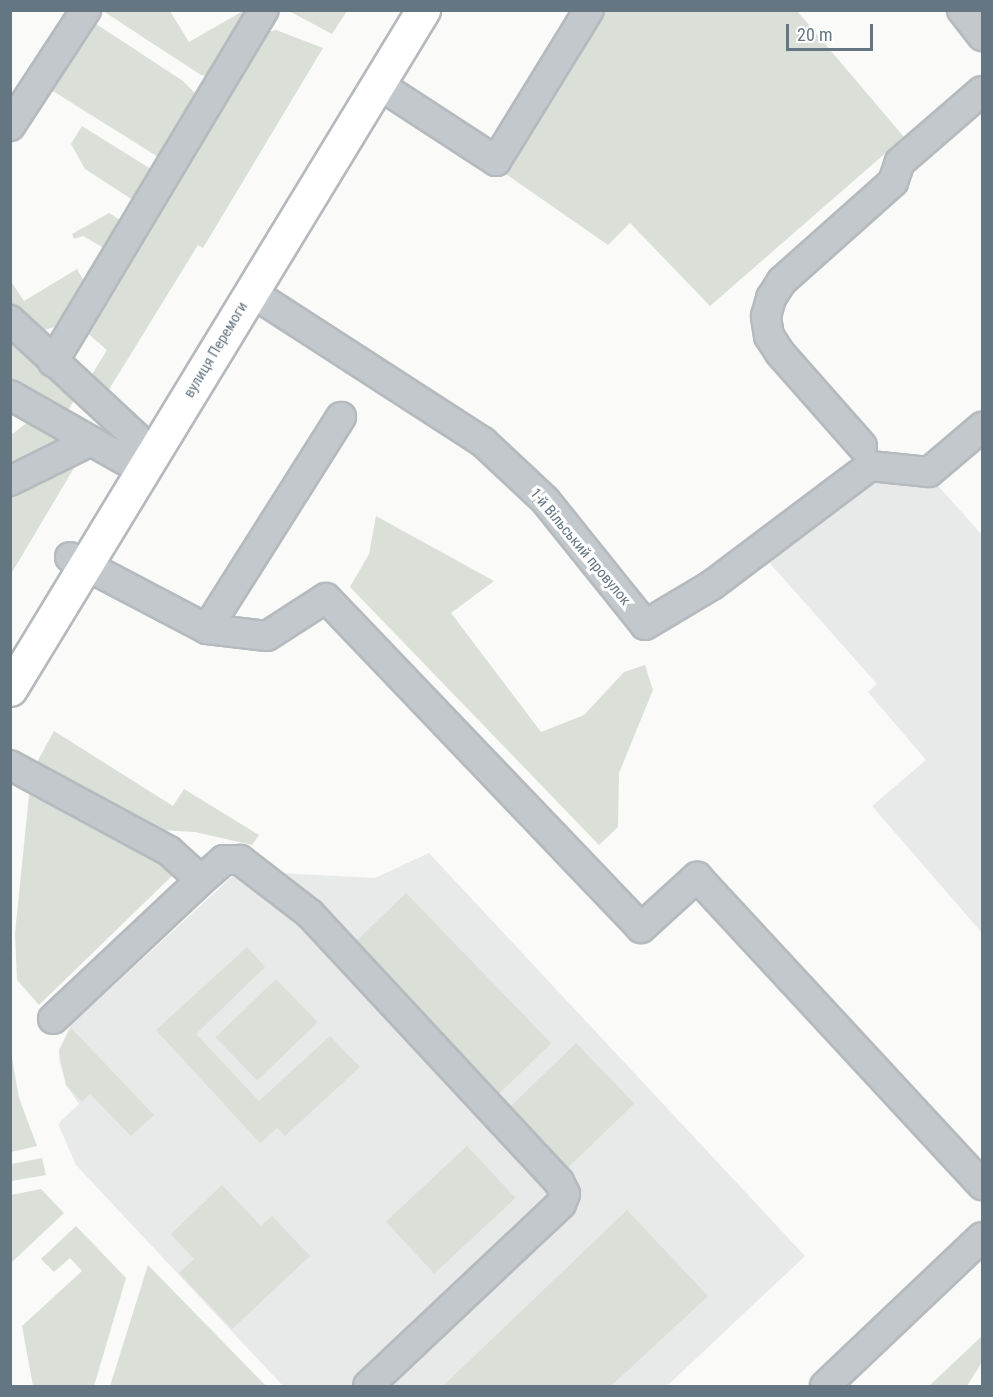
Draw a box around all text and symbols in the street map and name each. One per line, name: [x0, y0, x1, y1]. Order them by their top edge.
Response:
scale bar: [789, 12, 876, 50]
text: 20 m: [797, 24, 832, 45]
street label: вулиця Перемоги: [180, 299, 252, 401]
street label: 1-й Вільський провулок: [526, 485, 634, 609]

